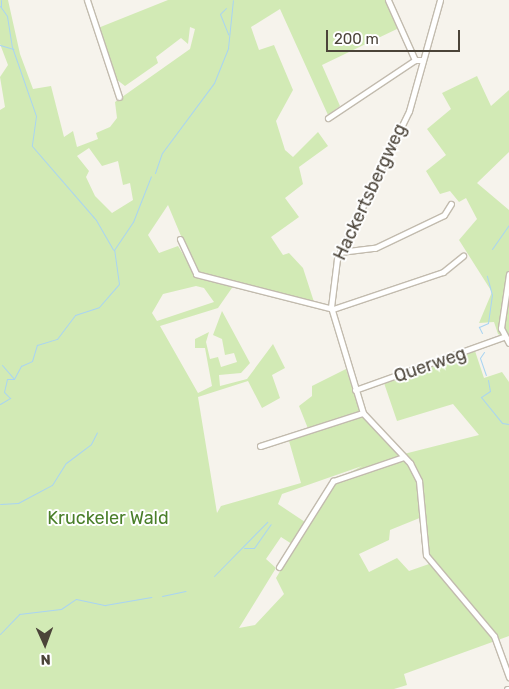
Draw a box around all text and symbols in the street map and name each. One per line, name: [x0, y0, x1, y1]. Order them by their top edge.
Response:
scale bar: [329, 20, 463, 52]
text: 200 m: [334, 30, 379, 48]
street label: Hackertsbergweg: [329, 120, 411, 264]
street label: Querweg: [391, 343, 469, 387]
park label: Kruckeler Wald: [47, 507, 169, 529]
north arrow: [20, 619, 70, 669]
text: N: [40, 651, 51, 668]

